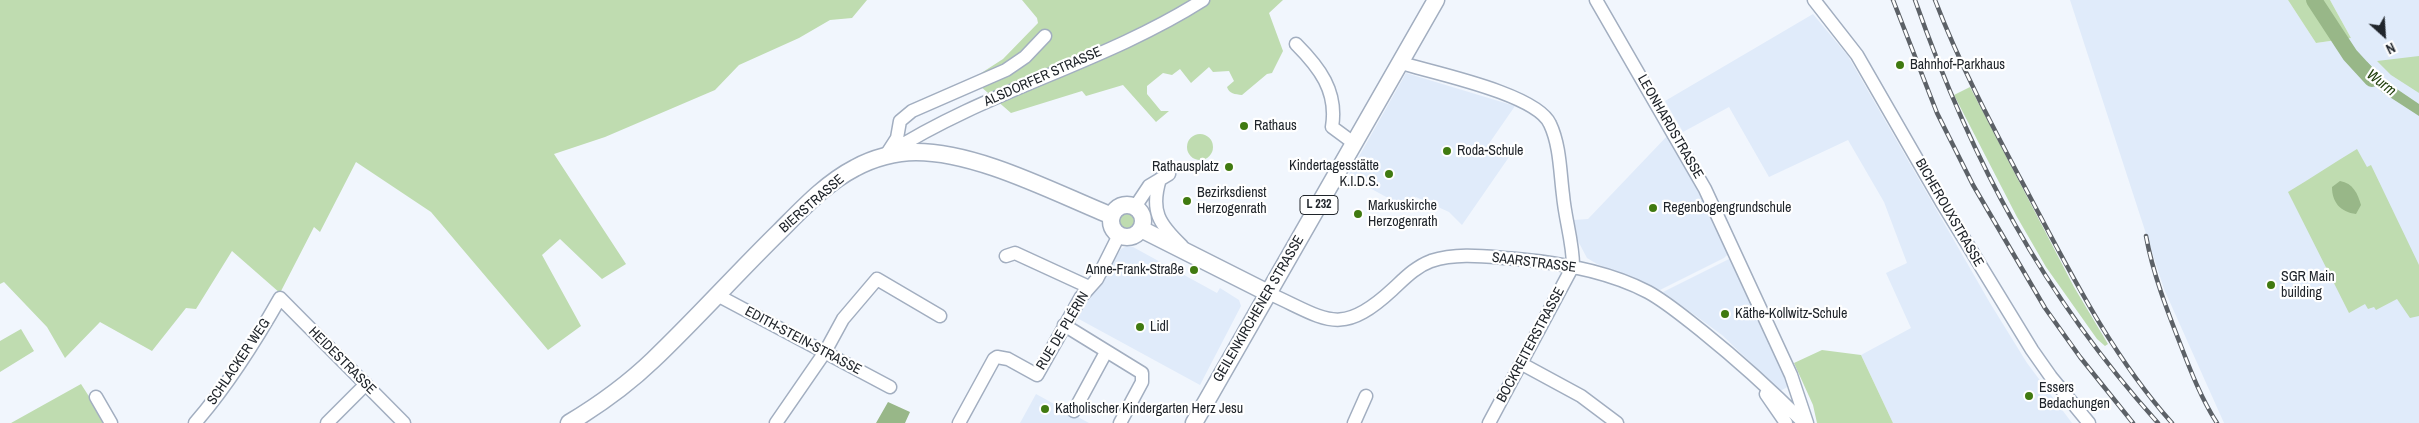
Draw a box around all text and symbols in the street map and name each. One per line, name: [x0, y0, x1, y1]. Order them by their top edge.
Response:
north arrow: [2359, 10, 2409, 60]
text: N: [2383, 39, 2398, 58]
street label: ALSDORFER STRASSE: [982, 44, 1104, 110]
place label: Bahnhof-Parkhaus: [1910, 57, 2005, 73]
marker: Bahnhof-Parkhaus: [1894, 59, 1906, 71]
water label: Wurm: [2363, 66, 2399, 100]
street label: LEONHARDSTRASSE: [1633, 72, 1707, 182]
place label: Rathaus: [1254, 118, 1297, 134]
marker: Rathaus: [1238, 120, 1250, 132]
place label: Roda-Schule: [1457, 143, 1523, 159]
marker: Roda-Schule: [1441, 145, 1453, 157]
street label: BICHEROUXSTRASSE: [1911, 156, 1987, 270]
place label: Kindertagesstätte K.I.D.S.: [1289, 158, 1379, 190]
place label: Rathausplatz: [1152, 159, 1219, 175]
marker: Rathausplatz: [1223, 161, 1235, 173]
marker: Kindertagesstätte K.I.D.S.: [1383, 168, 1395, 180]
street label: BIERSTRASSE: [776, 171, 848, 237]
place label: Bezirksdienst Herzogenrath: [1197, 185, 1267, 218]
marker: Bezirksdienst Herzogenrath: [1181, 195, 1193, 207]
road number: L 232: [1300, 196, 1338, 214]
place label: Markuskirche Herzogenrath: [1368, 198, 1438, 230]
place label: Regenbogengrundschule: [1663, 200, 1791, 216]
marker: Regenbogengrundschule: [1647, 202, 1659, 214]
marker: Markuskirche Herzogenrath: [1352, 208, 1364, 220]
street label: GEILENKIRCHENER STRASSE: [1210, 233, 1308, 385]
street label: SAARSTRASSE: [1491, 249, 1577, 277]
place label: Anne-Frank-Straße: [1086, 262, 1184, 278]
marker: Anne-Frank-Straße: [1188, 264, 1200, 276]
place label: SGR Main building: [2281, 269, 2335, 302]
marker: SGR Main building: [2265, 279, 2277, 291]
street label: BOCKREITERSTRASSE: [1493, 284, 1569, 406]
street label: RUE DE PLÉRIN: [1033, 289, 1093, 373]
street label: EDITH-STEIN-STRASSE: [742, 303, 864, 379]
place label: Käthe-Kollwitz-Schule: [1735, 306, 1847, 322]
marker: Käthe-Kollwitz-Schule: [1719, 308, 1731, 320]
street label: SCHLACKER WEG: [204, 316, 274, 408]
place label: Lidl: [1150, 319, 1169, 335]
marker: Lidl: [1134, 321, 1146, 333]
street label: HEIDESTRASSE: [305, 324, 379, 398]
place label: Essers Bedachungen: [2039, 380, 2110, 412]
marker: Essers Bedachungen: [2023, 390, 2035, 402]
place label: Katholischer Kindergarten Herz Jesu: [1055, 401, 1243, 417]
marker: Katholischer Kindergarten Herz Jesu: [1039, 403, 1051, 415]

